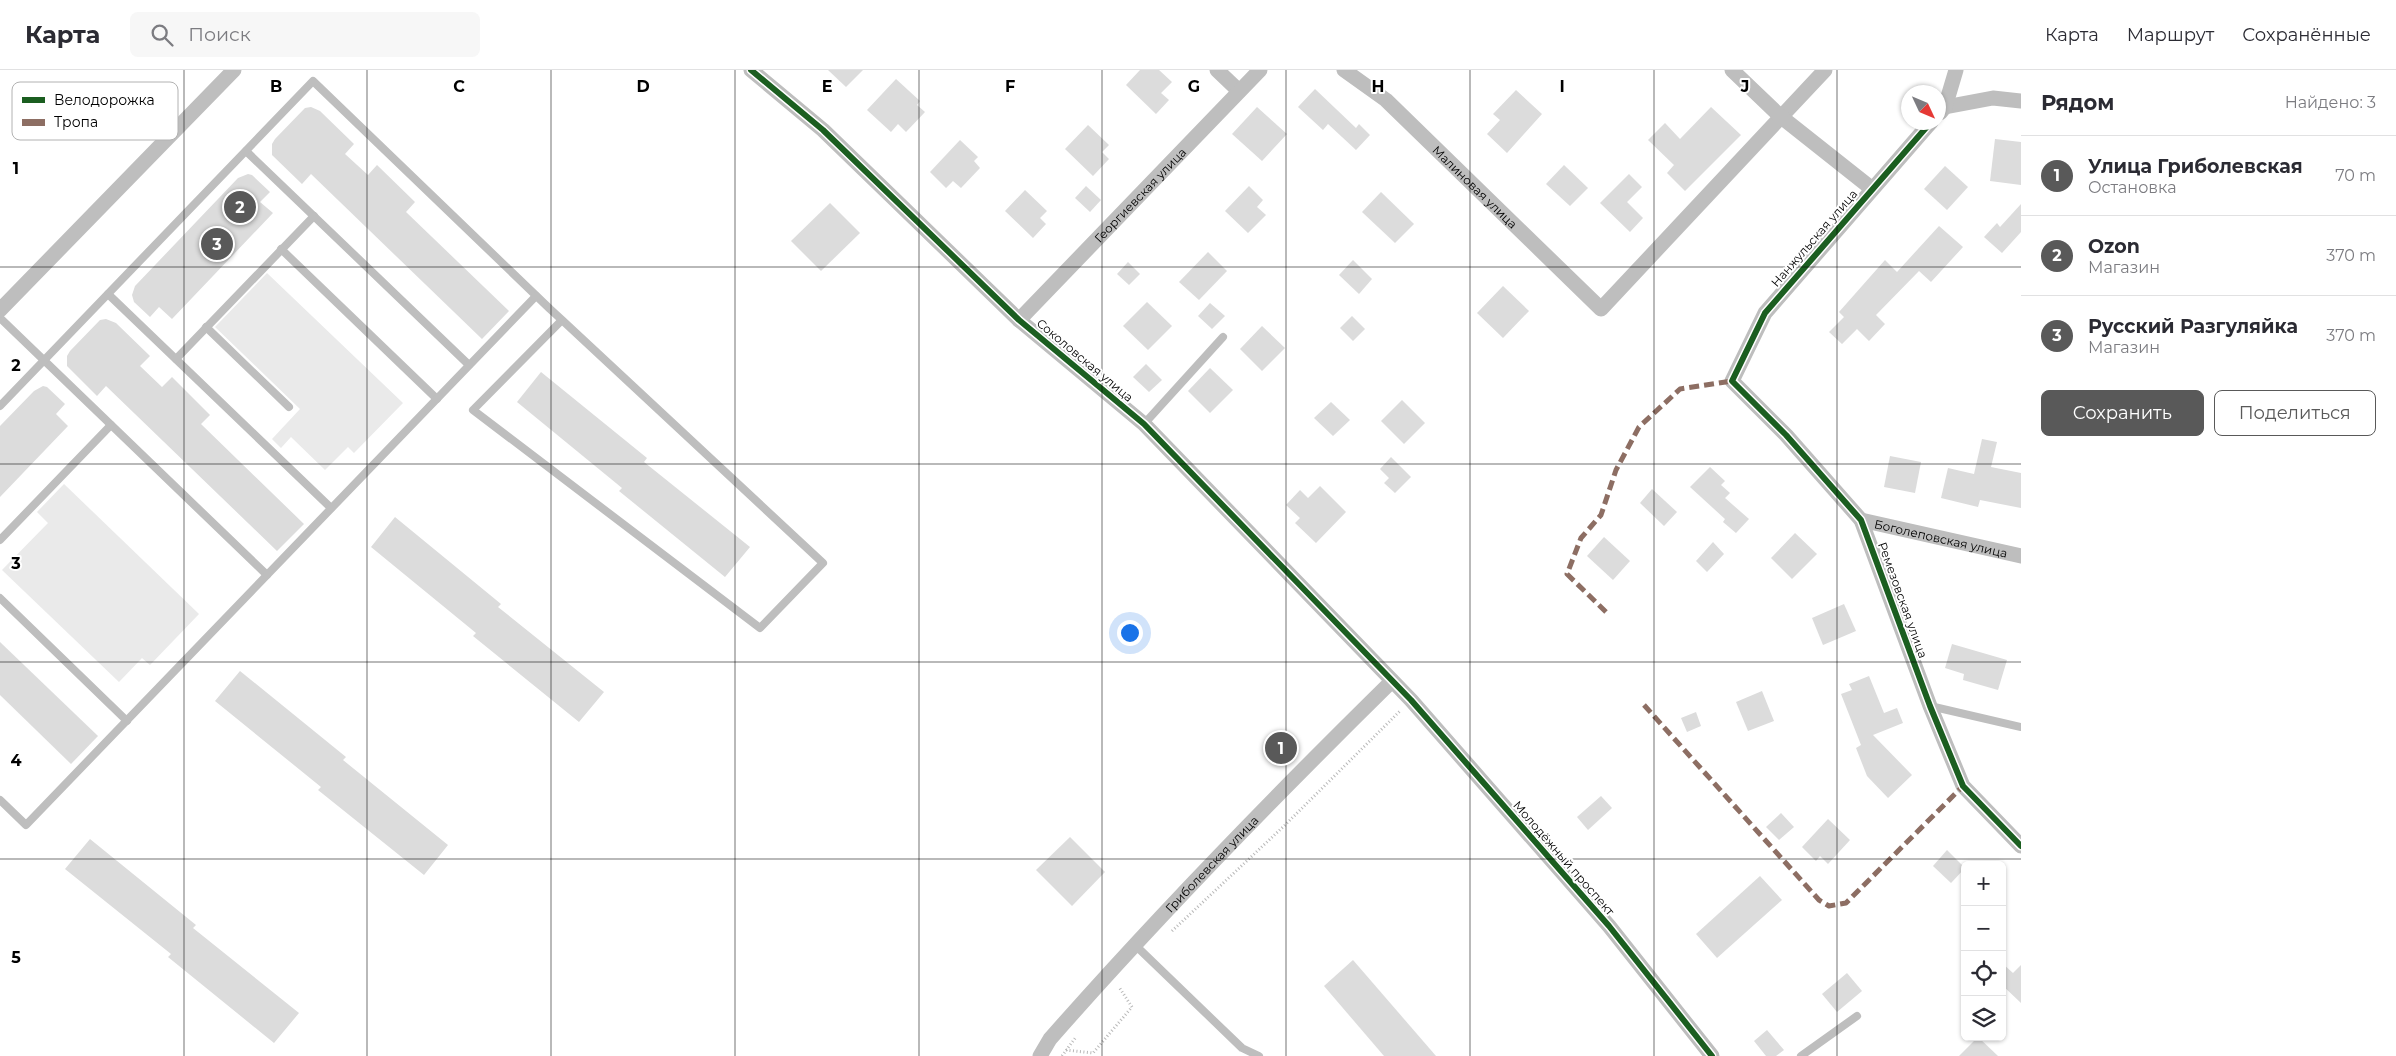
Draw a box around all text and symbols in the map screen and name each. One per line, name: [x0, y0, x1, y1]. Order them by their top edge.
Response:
search box: [130, 12, 480, 57]
text: Карта: [25, 20, 100, 49]
icon: search: [148, 21, 176, 49]
text: Поиск: [188, 23, 251, 46]
text: Карта: [2045, 24, 2099, 46]
text: Маршрут: [2127, 24, 2214, 46]
text: Сохранённые: [2242, 24, 2371, 46]
text: B: [270, 77, 282, 96]
text: C: [453, 77, 465, 96]
text: D: [636, 77, 650, 96]
text: E: [822, 77, 832, 96]
text: F: [1005, 77, 1015, 96]
text: G: [1188, 77, 1200, 96]
text: H: [1372, 77, 1384, 96]
text: I: [1559, 77, 1565, 96]
text: J: [1740, 77, 1749, 96]
legend: [12, 82, 178, 140]
north arrow: [1901, 85, 1946, 130]
text: Рядом: [2041, 90, 2114, 115]
text: Велодорожка: [54, 91, 155, 109]
text: Найдено: 3: [2285, 93, 2376, 112]
text: Тропа: [54, 113, 98, 131]
street label: Малиновая улица: [1430, 142, 1521, 231]
street label: Георгиевская улица: [1091, 144, 1189, 245]
text: Улица Гриболевская: [2088, 155, 2303, 178]
text: 1: [13, 159, 19, 178]
text: 1: [2054, 166, 2060, 185]
text: 70 m: [2335, 166, 2376, 185]
text: Остановка: [2088, 178, 2177, 197]
street label: Нанжульская улица: [1768, 186, 1860, 290]
pin: 2: [224, 188, 256, 226]
pin: 3: [201, 225, 233, 263]
text: Ozon: [2088, 235, 2140, 258]
text: 2: [2052, 246, 2062, 265]
text: 370 m: [2326, 246, 2376, 265]
text: Магазин: [2088, 258, 2160, 277]
street label: Соколовская улица: [1034, 315, 1136, 405]
text: Русский Разгуляйка: [2088, 315, 2298, 338]
text: 3: [2052, 326, 2062, 345]
text: 370 m: [2326, 326, 2376, 345]
text: Магазин: [2088, 338, 2160, 357]
text: 2: [11, 356, 21, 375]
button: Сохранить: [2041, 390, 2204, 436]
button: Поделиться: [2214, 390, 2376, 436]
street label: Боголеповская улица: [1873, 516, 2009, 560]
street label: Ремезовская улица: [1875, 540, 1931, 660]
text: 3: [10, 554, 21, 573]
your location: [1117, 620, 1143, 646]
pin: 1: [1265, 729, 1297, 767]
text: 4: [10, 751, 22, 770]
street label: Молодёжный проспект: [1510, 798, 1618, 919]
street label: Гриболевская улица: [1162, 812, 1261, 915]
map controls: [1961, 861, 2006, 1041]
button: +: [1961, 861, 2006, 906]
button: −: [1961, 906, 2006, 951]
text: 5: [11, 948, 21, 967]
button: locate: [1961, 951, 2006, 996]
button: layers: [1961, 996, 2006, 1041]

